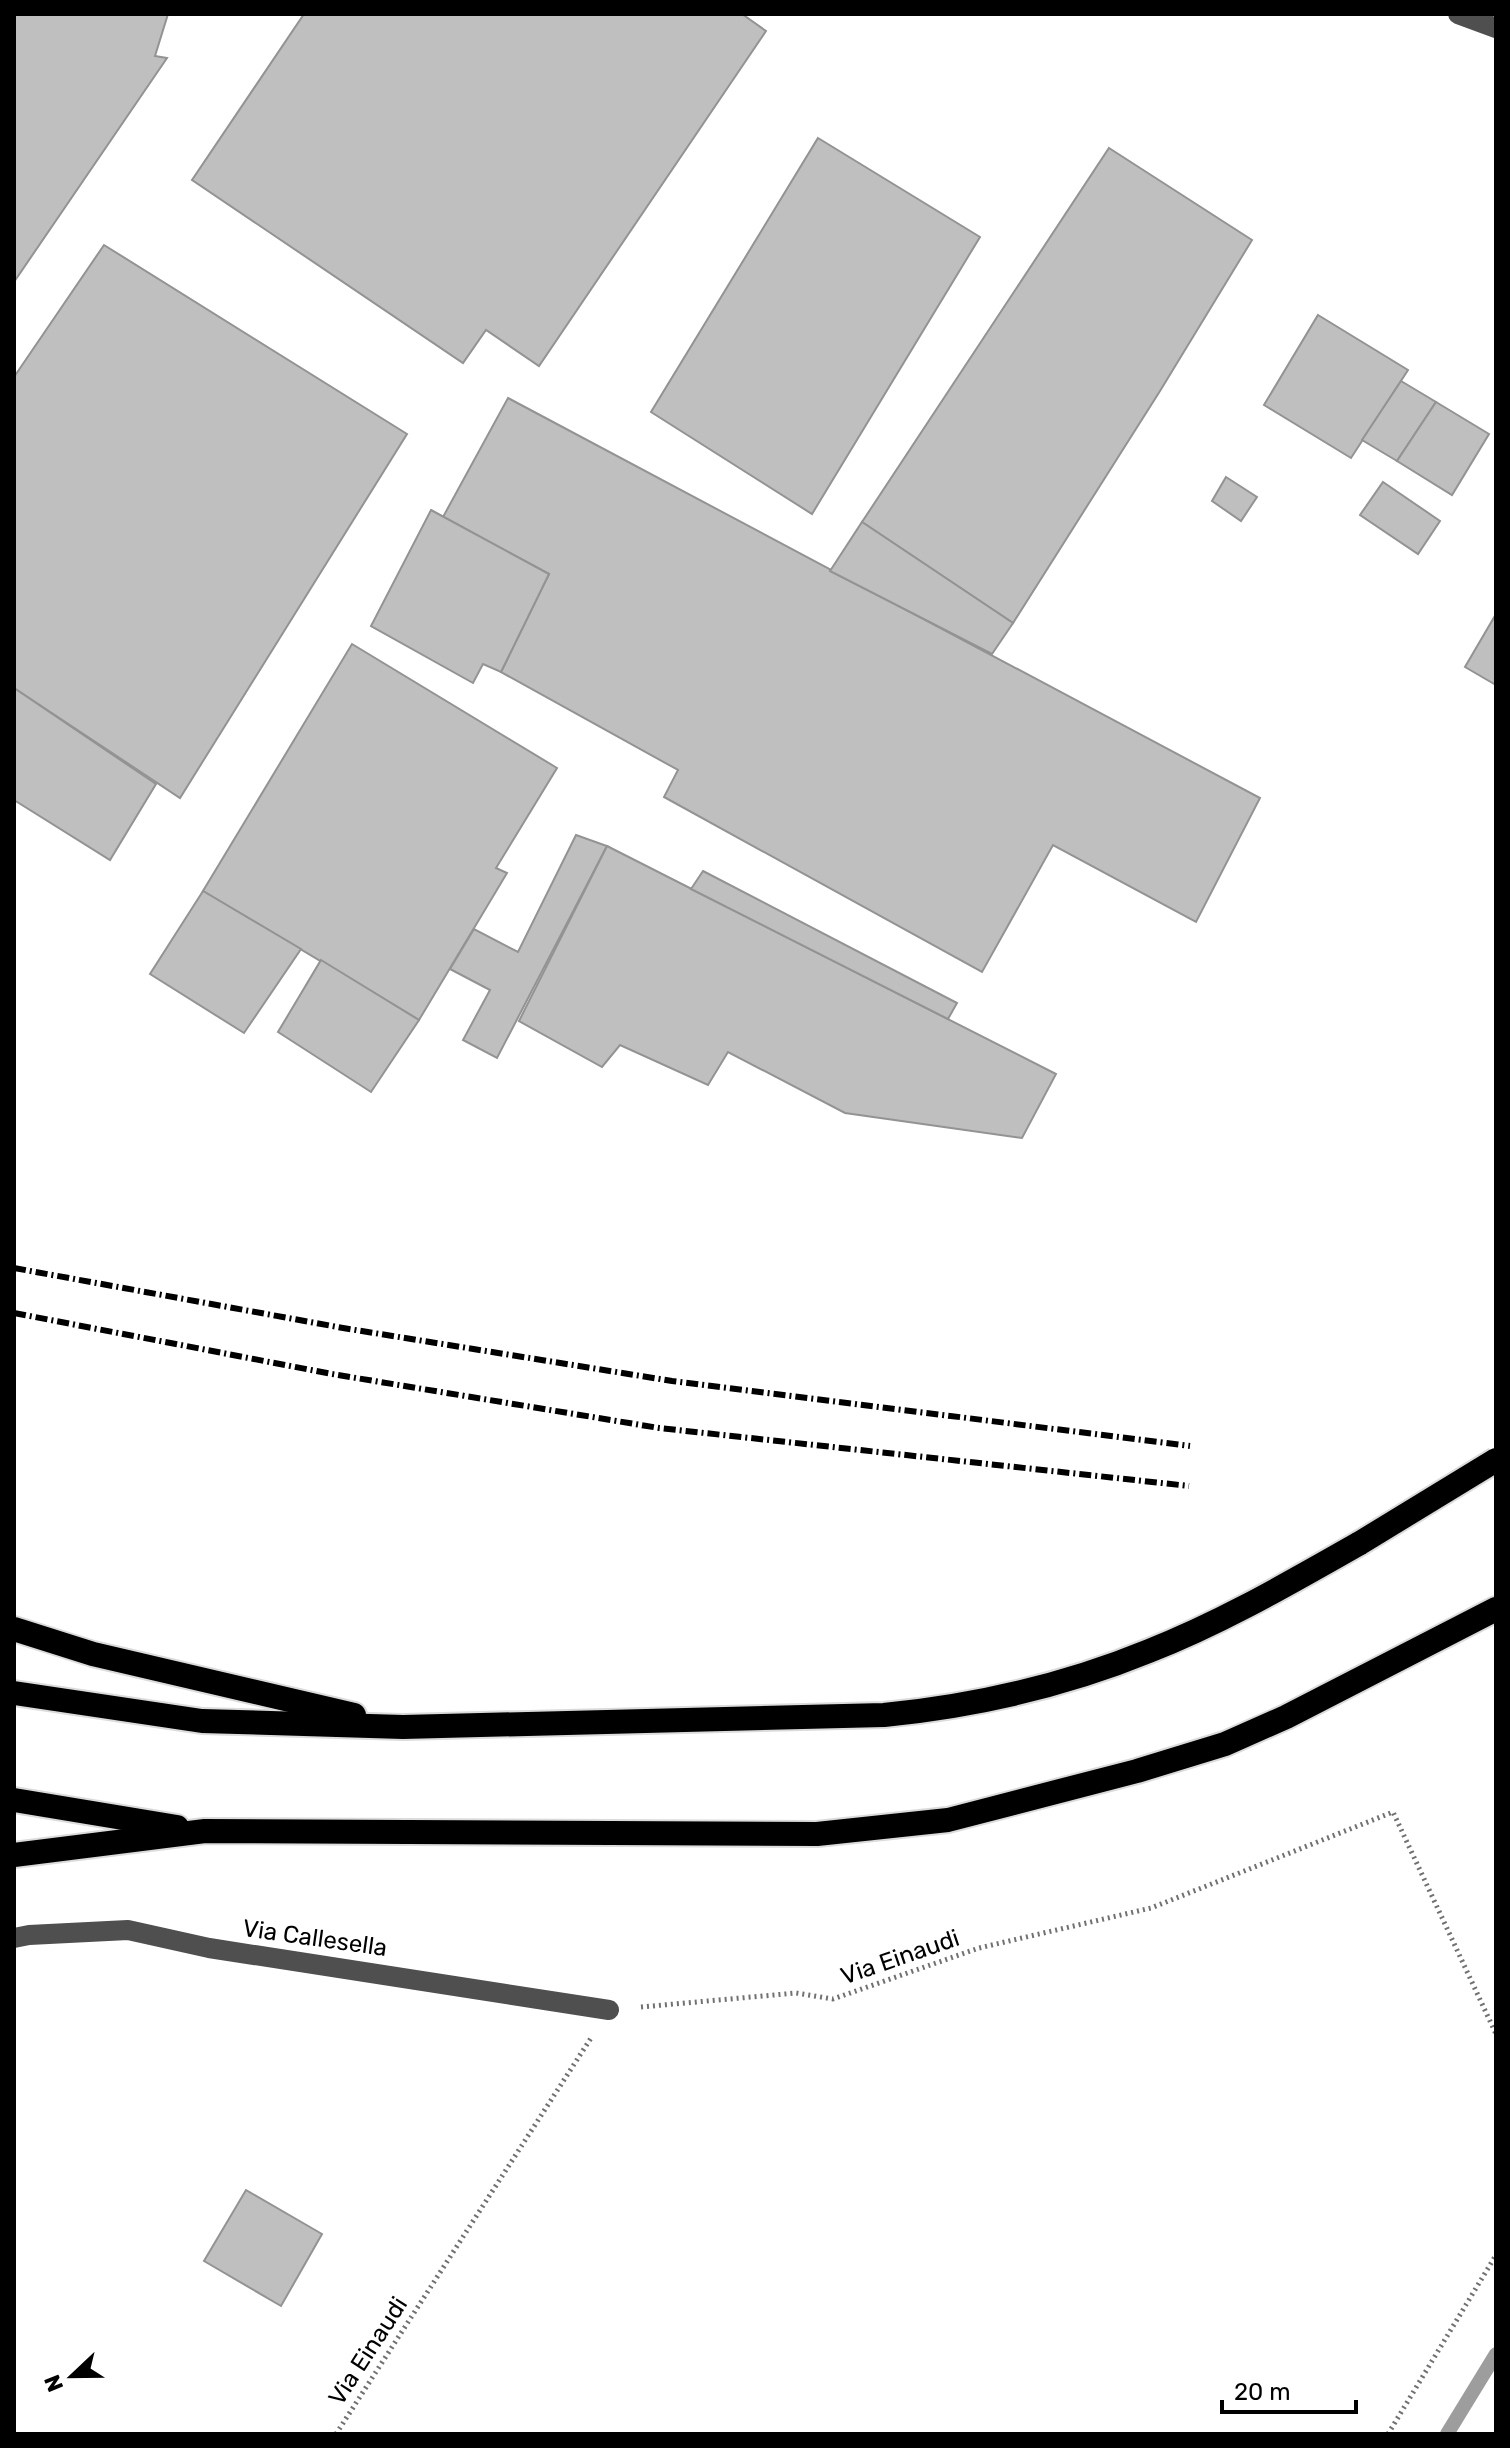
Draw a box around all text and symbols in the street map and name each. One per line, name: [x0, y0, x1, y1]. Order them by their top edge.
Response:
street label: Via Callesella: [241, 1914, 389, 1962]
street label: Via Einaudi: [837, 1924, 963, 1990]
street label: Via Einaudi: [323, 2292, 413, 2410]
north arrow: [32, 2336, 112, 2416]
scale bar: [1222, 2364, 1356, 2414]
text: N: [38, 2371, 69, 2396]
text: 20 m: [1234, 2378, 1291, 2406]

